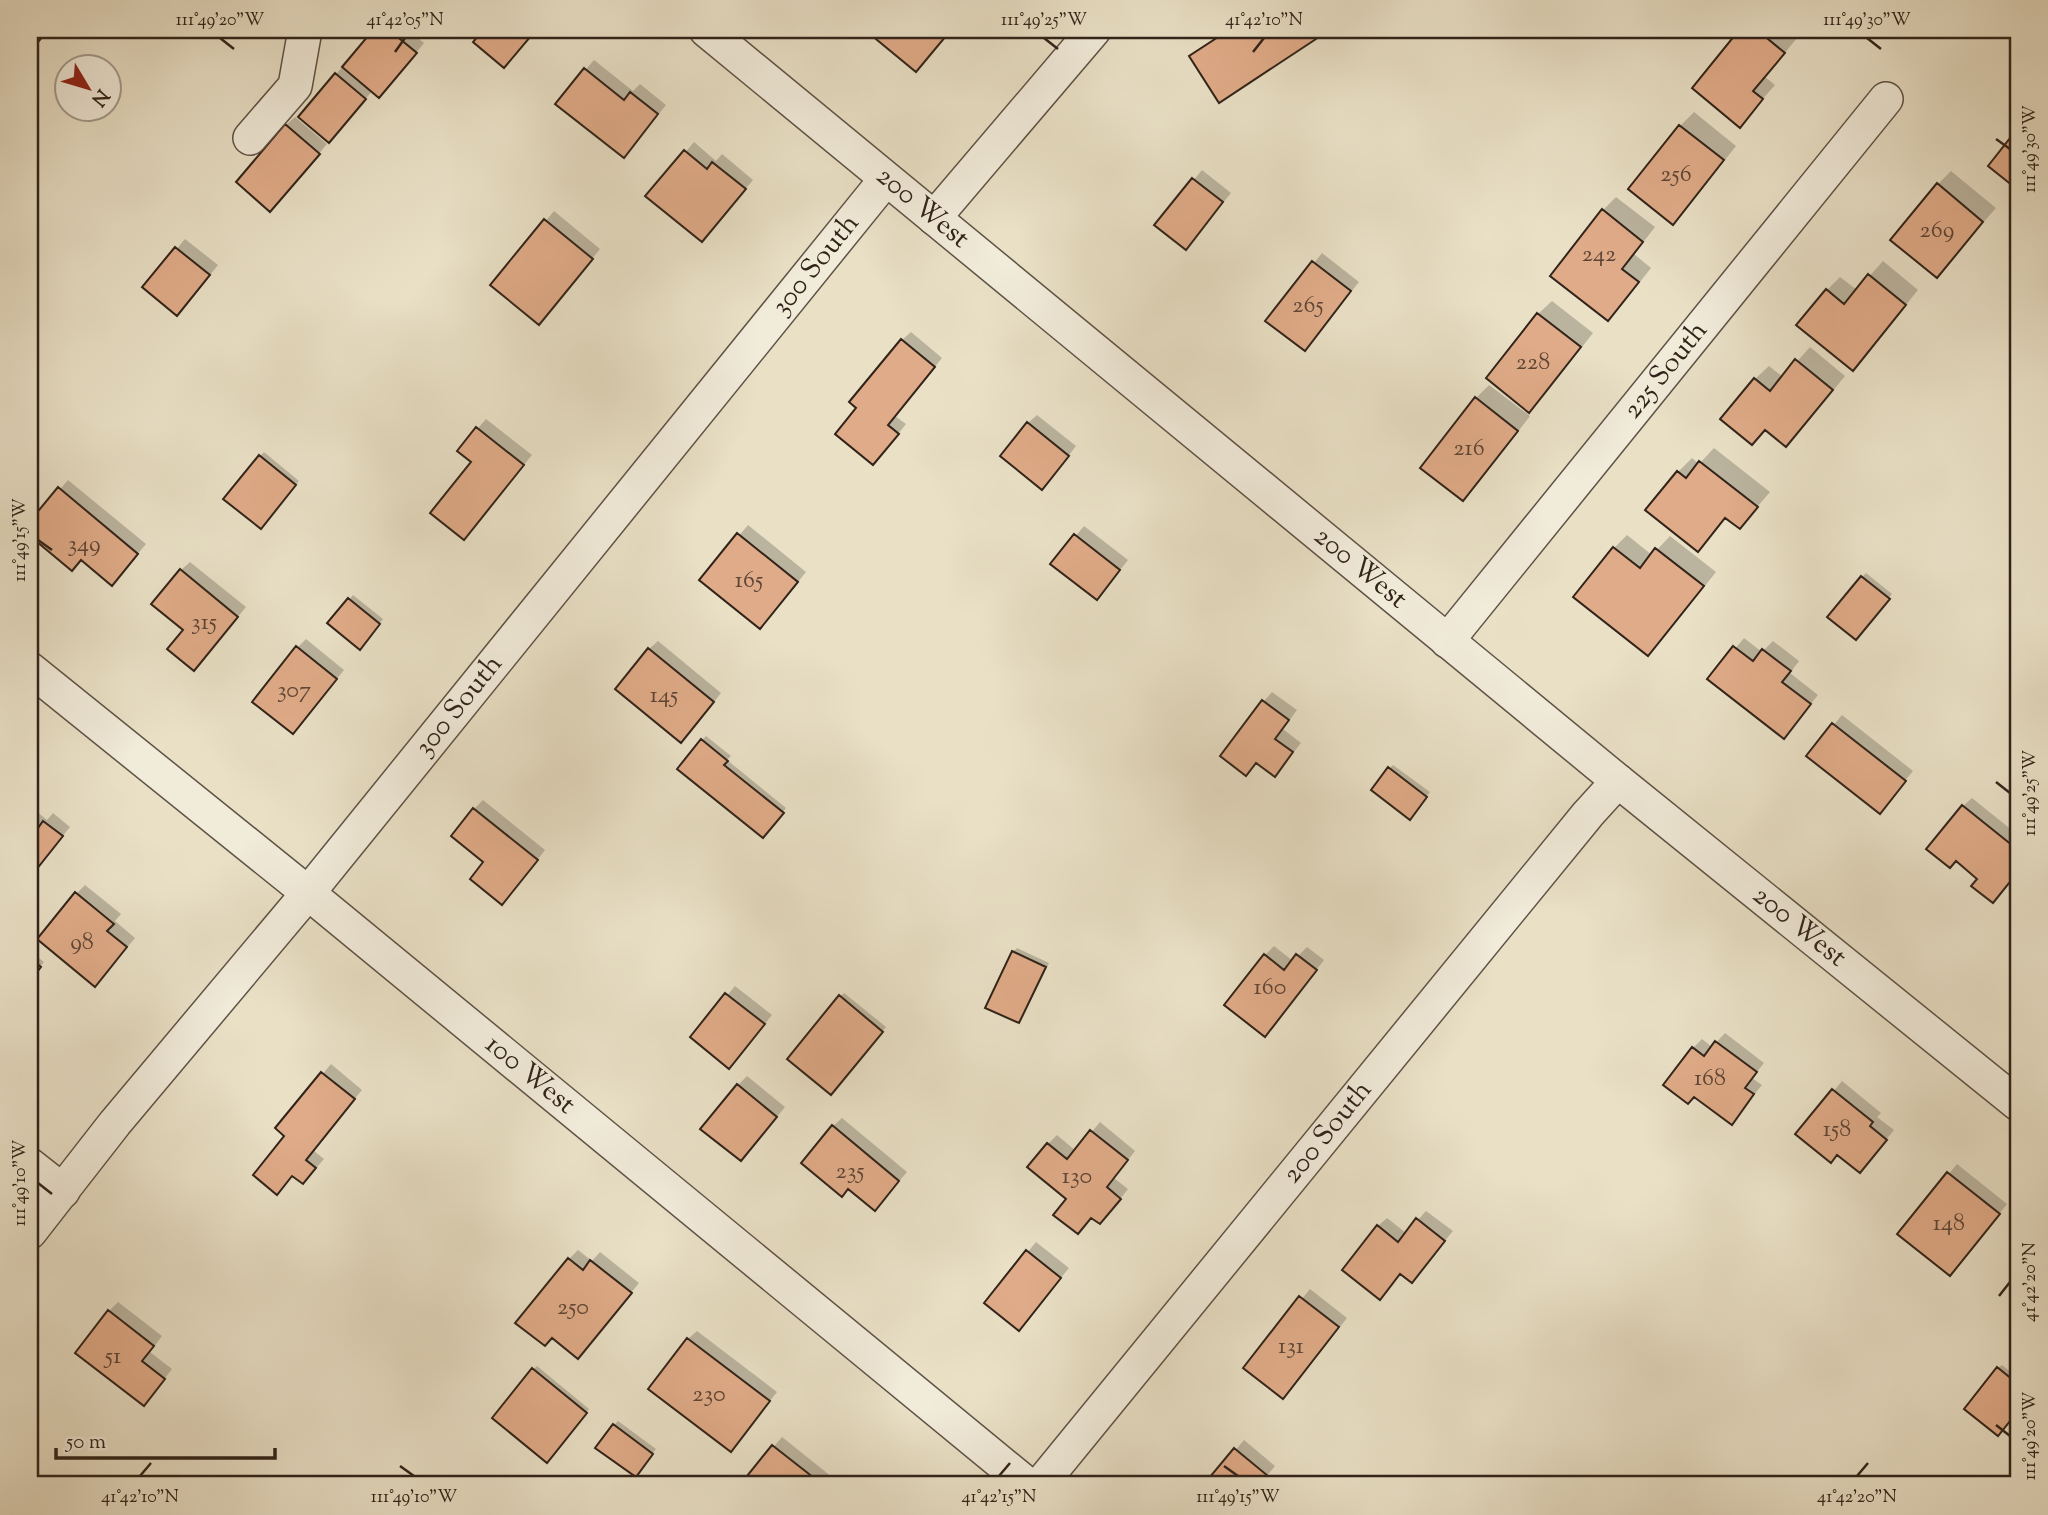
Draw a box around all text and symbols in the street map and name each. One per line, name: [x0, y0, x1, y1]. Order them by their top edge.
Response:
text: 111°49'20"W: [176, 8, 264, 34]
text: 41°42'05"N: [366, 8, 444, 34]
text: 111°49'25"W: [1001, 8, 1087, 34]
text: 41°42'10"N: [1225, 8, 1303, 34]
text: 111°49'30"W: [1823, 8, 1911, 34]
north arrow: [52, 52, 122, 122]
text: N: [84, 83, 115, 111]
text: 111°49'30"W: [2018, 105, 2044, 193]
street label: 200 West: [867, 157, 978, 259]
house number: 256: [1660, 158, 1692, 192]
street label: 300 South: [763, 206, 870, 325]
house number: 269: [1920, 214, 1954, 248]
house number: 242: [1582, 238, 1616, 272]
house number: 265: [1292, 289, 1324, 323]
street label: 225 South: [1614, 313, 1718, 428]
house number: 228: [1516, 346, 1550, 380]
house number: 216: [1453, 432, 1485, 466]
text: 111°49'15"W: [8, 498, 34, 582]
street label: 200 West: [1304, 518, 1416, 619]
house number: 349: [67, 528, 101, 562]
house number: 165: [735, 564, 763, 598]
house number: 315: [191, 606, 217, 640]
street label: 300 South: [406, 647, 513, 766]
house number: 307: [277, 674, 311, 708]
house number: 145: [650, 679, 678, 713]
text: 111°49'25"W: [2018, 750, 2044, 836]
street label: 200 West: [1743, 877, 1855, 978]
house number: 98: [70, 926, 94, 960]
house number: 160: [1254, 971, 1286, 1005]
street label: 100 West: [476, 1026, 584, 1125]
house number: 168: [1694, 1062, 1726, 1096]
street label: 200 South: [1273, 1072, 1382, 1193]
house number: 158: [1823, 1113, 1851, 1147]
text: 111°49'10"W: [8, 1140, 34, 1226]
house number: 235: [835, 1155, 865, 1189]
house number: 130: [1062, 1160, 1092, 1194]
house number: 148: [1933, 1207, 1965, 1241]
text: 41°42'20"N: [2018, 1242, 2044, 1322]
house number: 250: [557, 1291, 589, 1325]
house number: 131: [1278, 1330, 1304, 1364]
house number: 51: [103, 1340, 121, 1374]
house number: 230: [692, 1378, 726, 1412]
text: 111°49'20"W: [2018, 1392, 2044, 1480]
scale bar: [56, 1417, 275, 1461]
text: 50 m: [65, 1428, 106, 1458]
text: 41°42'10"N: [101, 1485, 179, 1511]
text: 111°49'10"W: [371, 1485, 457, 1511]
text: 41°42'15"N: [962, 1485, 1036, 1511]
text: 111°49'15"W: [1196, 1485, 1280, 1511]
text: 41°42'20"N: [1817, 1485, 1897, 1511]

